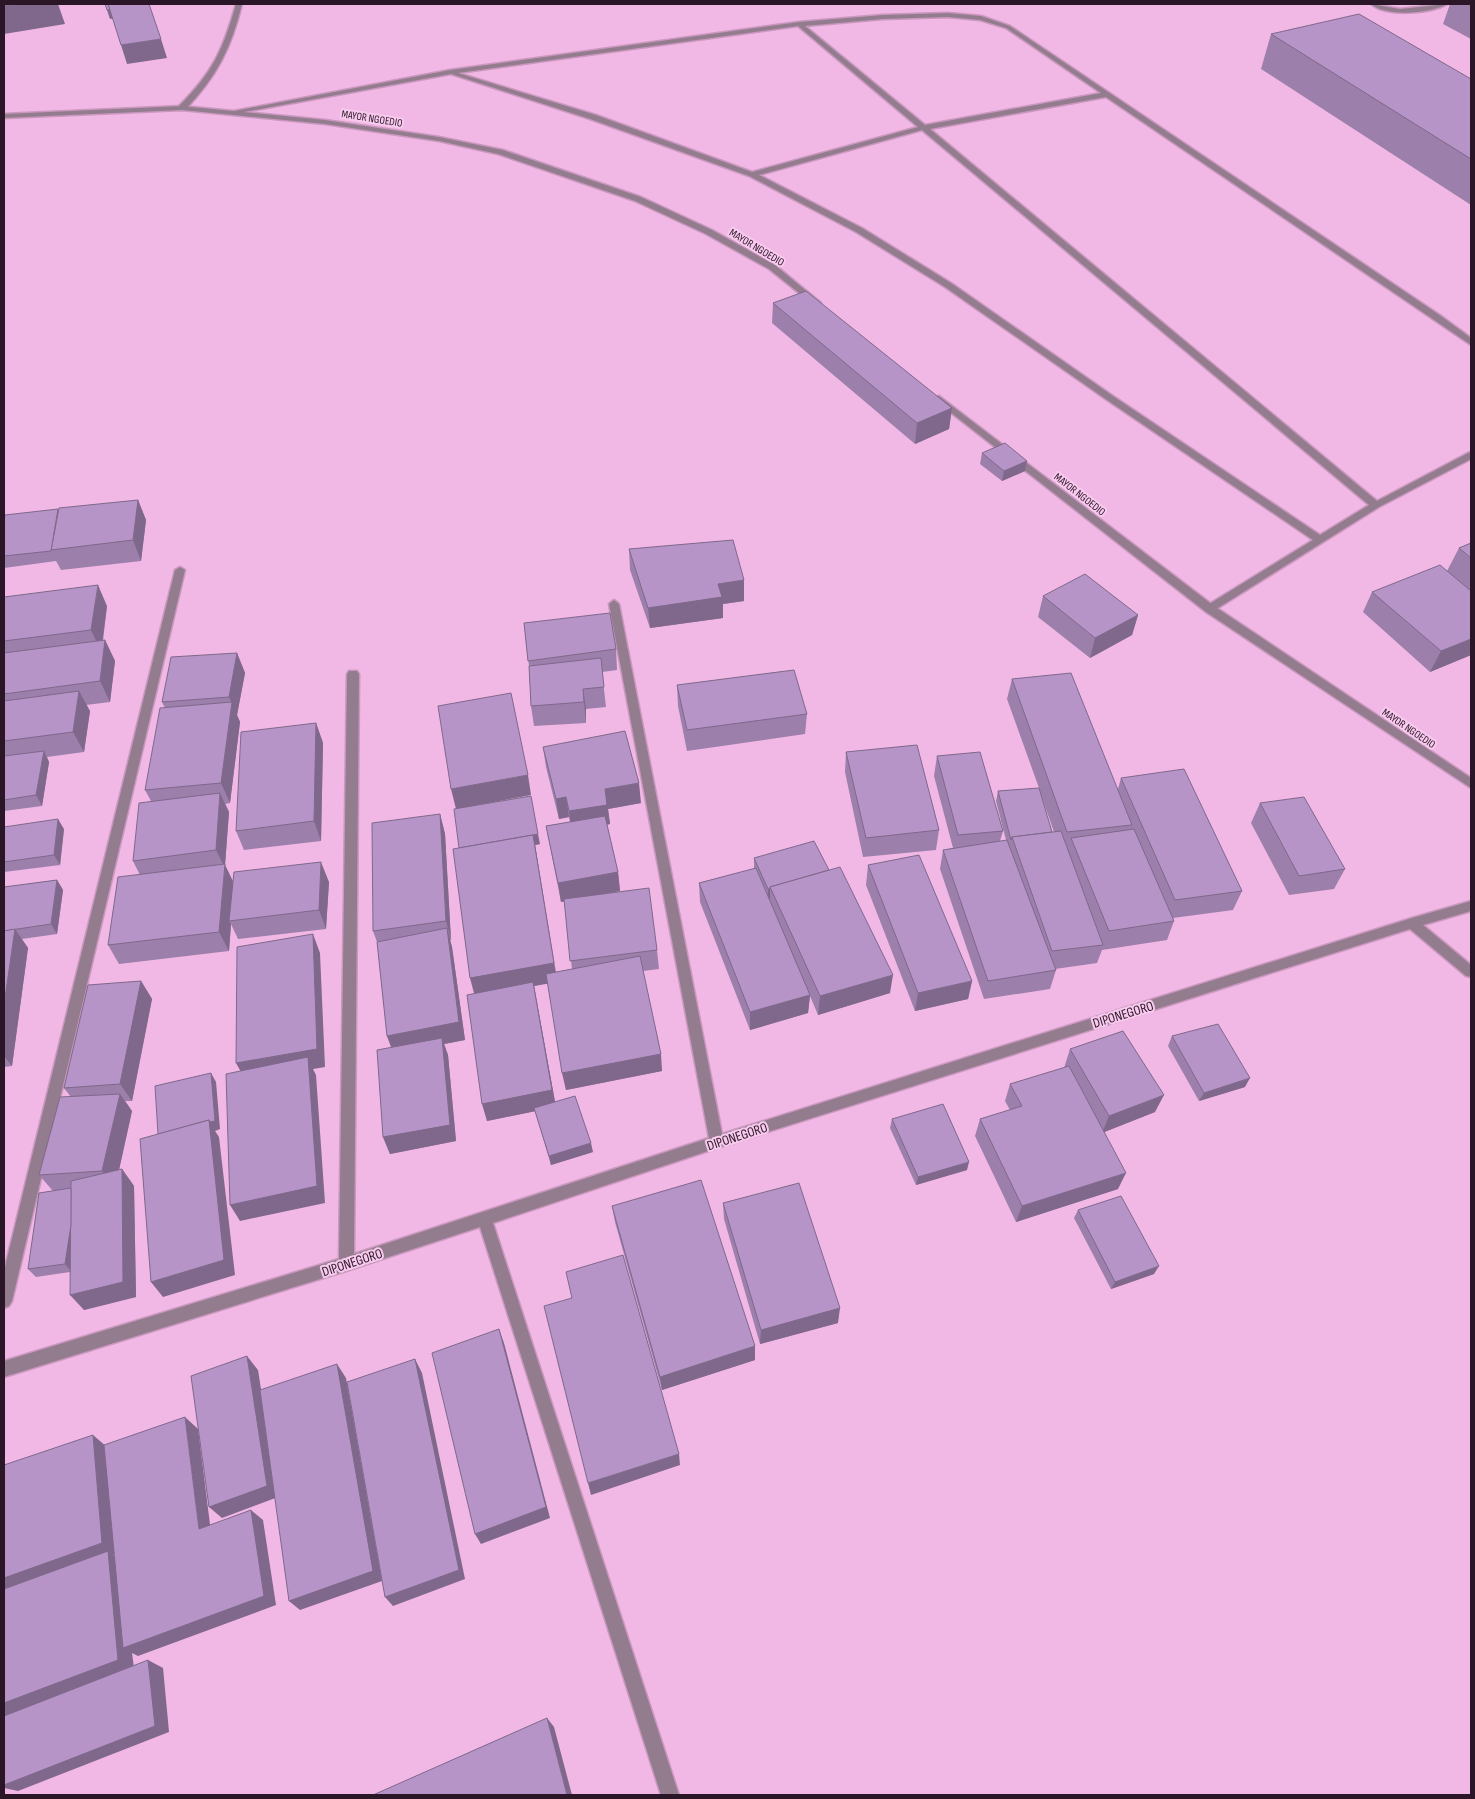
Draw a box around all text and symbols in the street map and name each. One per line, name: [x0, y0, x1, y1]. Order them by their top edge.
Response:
street label: MAYOR NGOEDIO: [341, 107, 403, 130]
street label: MAYOR NGOEDIO: [727, 226, 786, 269]
street label: MAYOR NGOEDIO: [1051, 470, 1108, 518]
street label: MAYOR NGOEDIO: [1380, 706, 1438, 751]
street label: DIPONEGORO: [1091, 997, 1156, 1032]
street label: DIPONEGORO: [705, 1119, 770, 1154]
street label: DIPONEGORO: [320, 1245, 385, 1280]

